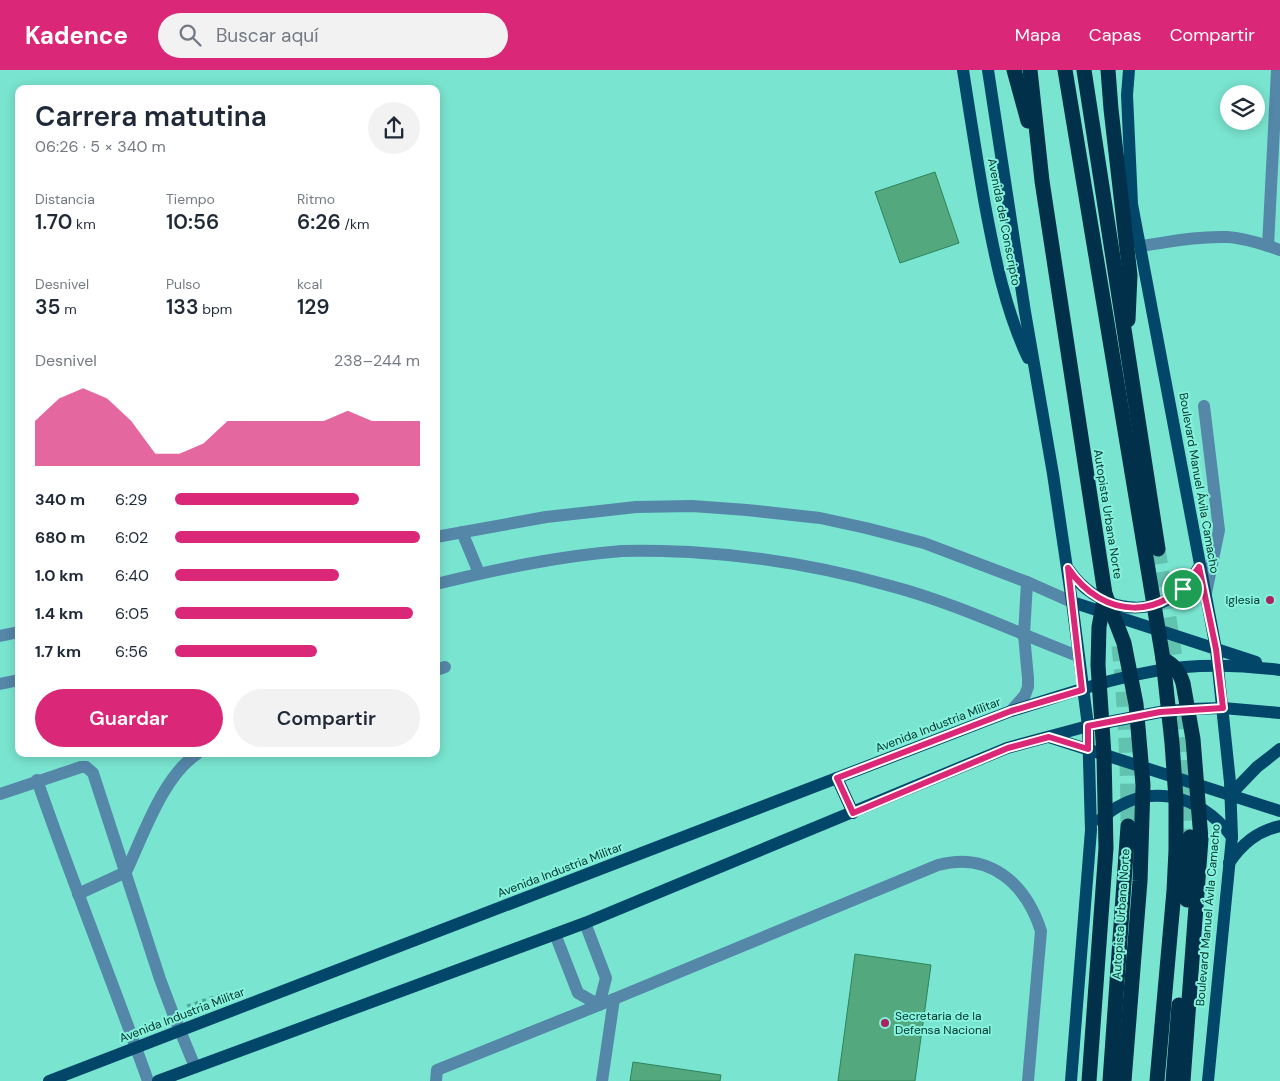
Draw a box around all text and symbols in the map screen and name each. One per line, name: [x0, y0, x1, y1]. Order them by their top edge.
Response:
search box: [158, 13, 508, 58]
text: Kadence: [25, 20, 128, 51]
icon: search: [176, 21, 204, 49]
text: Buscar aquí: [216, 23, 318, 48]
text: Mapa: [1015, 23, 1061, 47]
text: Capas: [1089, 23, 1142, 47]
text: Compartir: [1170, 23, 1255, 47]
map controls: [1220, 85, 1265, 130]
button: layers: [1220, 85, 1265, 130]
text: Carrera matutina: [35, 98, 267, 135]
button: share: [368, 102, 420, 154]
text: 06:26 · 5 × 340 m: [35, 136, 166, 157]
street label: Avenida del Conscripto: [984, 157, 1024, 287]
text: Distancia: [35, 190, 95, 208]
text: Tiempo: [166, 190, 215, 208]
text: Ritmo: [297, 190, 335, 208]
text: 1.70: [35, 208, 72, 236]
text: 10:56: [166, 208, 219, 236]
text: 6:26: [297, 208, 341, 236]
text: km: [72, 215, 96, 233]
text: /km: [341, 215, 369, 233]
text: Desnivel: [35, 275, 89, 293]
text: Pulso: [166, 275, 201, 293]
text: kcal: [297, 275, 322, 293]
text: 35: [35, 293, 61, 321]
text: 133: [166, 293, 198, 321]
text: 129: [297, 293, 330, 321]
text: m: [61, 300, 77, 318]
text: bpm: [198, 300, 232, 318]
text: Desnivel: [35, 350, 97, 371]
text: 238–244 m: [334, 350, 420, 371]
street label: Boulevard Manuel Ávila Camacho: [1175, 391, 1223, 575]
street label: Autopista Urbana Norte: [1090, 448, 1126, 580]
text: 340 m: [35, 489, 85, 510]
text: 6:29: [115, 489, 147, 510]
text: 680 m: [35, 527, 85, 548]
text: 6:02: [115, 527, 148, 548]
text: 1.0 km: [35, 565, 84, 586]
text: 6:40: [115, 565, 149, 586]
pin: [1162, 568, 1204, 610]
icon: arrive: [1169, 575, 1197, 603]
place label: Iglesia: [1226, 592, 1260, 608]
marker: Iglesia: [1264, 594, 1276, 606]
text: 1.4 km: [35, 603, 83, 624]
text: 6:05: [115, 603, 149, 624]
text: 1.7 km: [35, 641, 81, 662]
text: 6:56: [115, 641, 148, 662]
button: Guardar: [35, 689, 223, 747]
button: Compartir: [233, 689, 420, 747]
street label: Avenida Industria Militar: [873, 693, 1003, 756]
street label: Boulevard Manuel Ávila Camacho: [1192, 823, 1224, 1007]
street label: Avenida Industria Militar: [495, 838, 625, 901]
street label: Autopista Urbana Norte: [1108, 848, 1134, 980]
street label: Avenida Industria Militar: [117, 983, 247, 1046]
place label: Secretaria de la Defensa Nacional: [895, 1008, 991, 1038]
marker: Secretaria de la Defensa Nacional: [879, 1017, 891, 1029]

